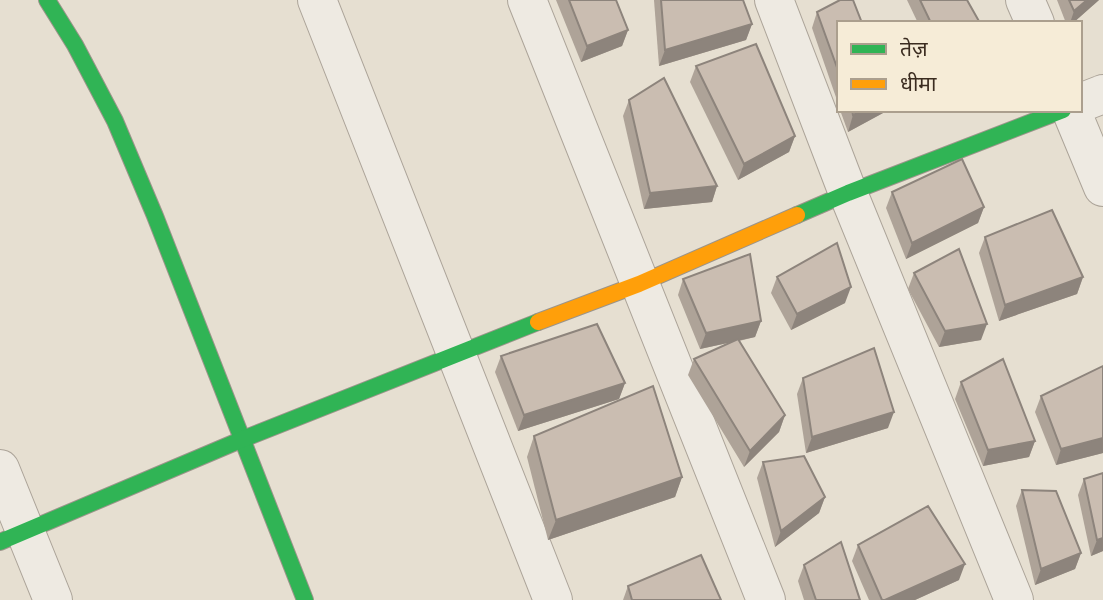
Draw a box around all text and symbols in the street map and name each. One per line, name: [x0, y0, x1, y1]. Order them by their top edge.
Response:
legend: [837, 21, 1082, 112]
text: तेज़: [900, 34, 928, 66]
text: धीमा: [900, 69, 937, 101]

